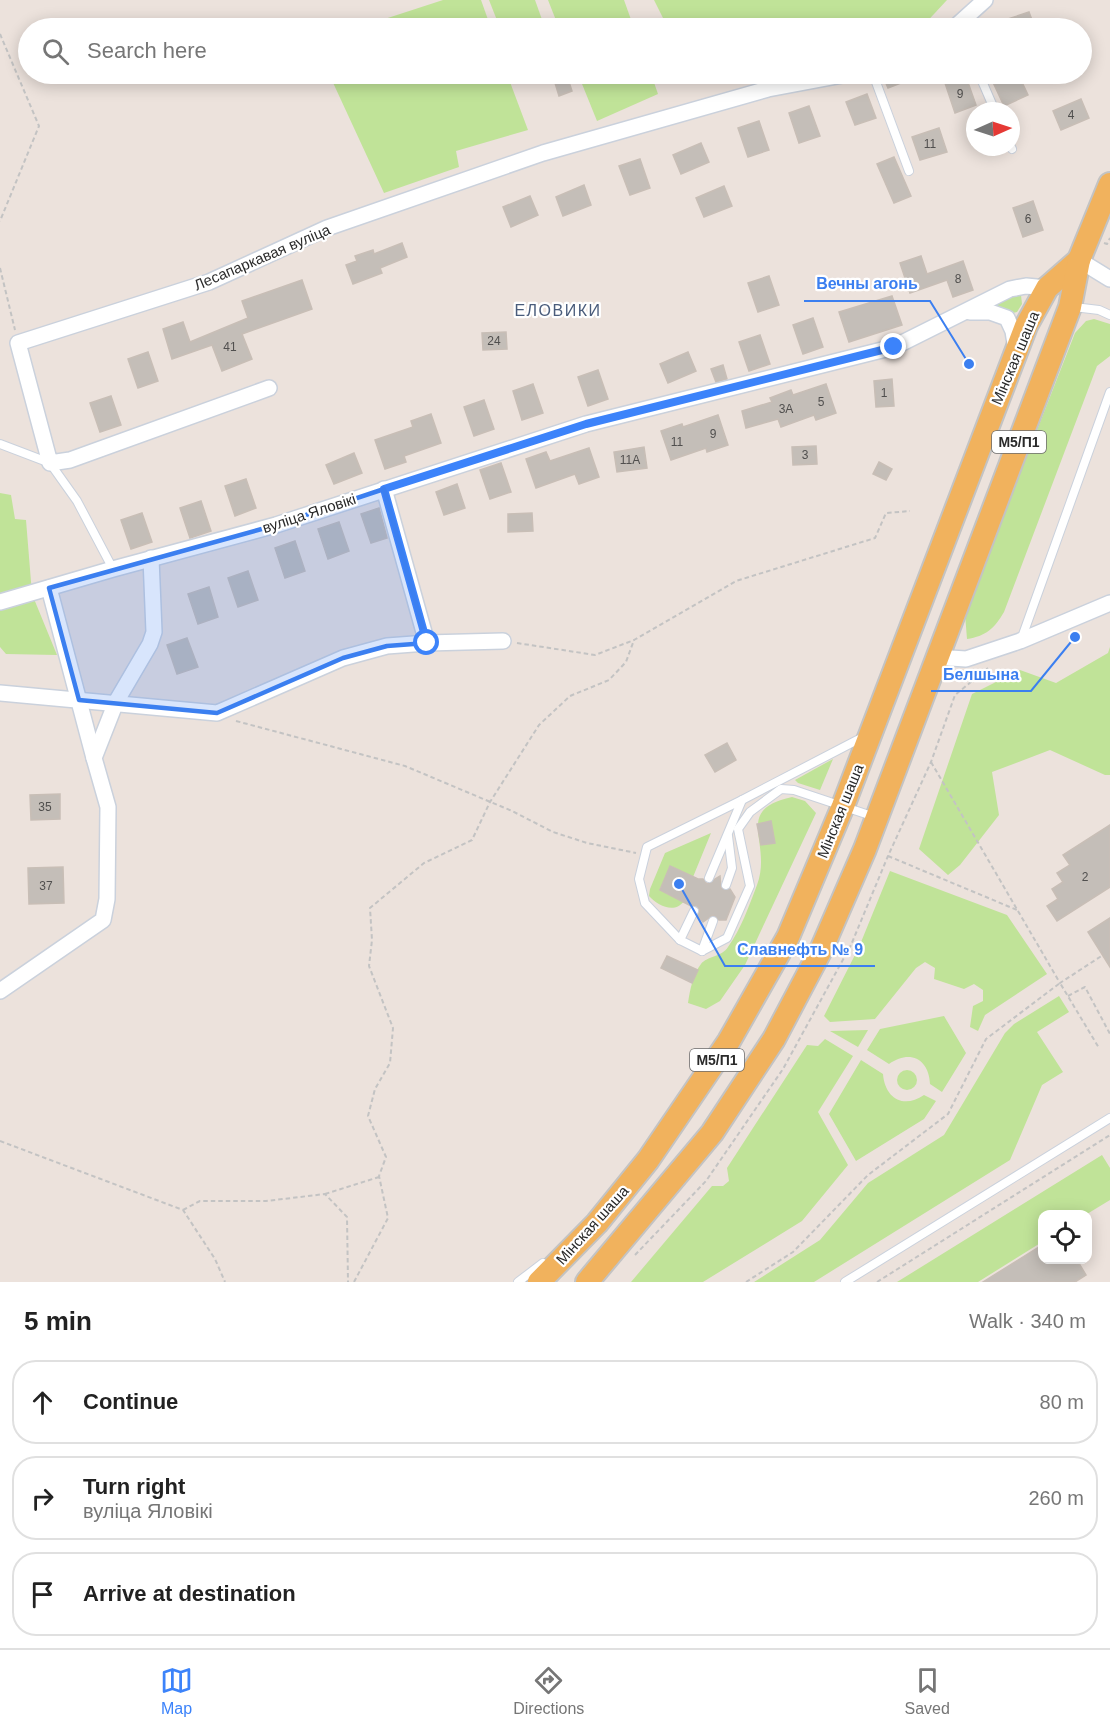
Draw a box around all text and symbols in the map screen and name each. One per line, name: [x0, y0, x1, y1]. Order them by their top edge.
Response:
search box: [18, 18, 1092, 84]
icon: search: [39, 35, 72, 68]
text: Search here: [87, 38, 207, 63]
house number: 9: [957, 87, 964, 101]
north arrow: [966, 102, 1020, 156]
house number: 4: [1068, 108, 1075, 122]
house number: 11: [924, 137, 937, 151]
house number: 6: [1025, 212, 1032, 226]
street label: Лесапаркавая вуліца: [191, 220, 333, 293]
callout: Вечны агонь: [804, 267, 930, 301]
house number: 8: [955, 272, 962, 286]
text: Вечны агонь: [816, 275, 918, 292]
district label: ЕЛОВИКИ: [514, 302, 602, 319]
street label: Мінская шаша: [988, 308, 1043, 407]
route end: [880, 333, 906, 359]
house number: 24: [487, 334, 501, 348]
house number: 41: [223, 340, 237, 354]
house number: 1: [881, 386, 888, 400]
house number: 5: [818, 395, 825, 409]
house number: 3А: [779, 402, 793, 416]
house number: 9: [710, 427, 717, 441]
road number: М5/П1: [992, 431, 1046, 453]
house number: 11: [671, 435, 684, 449]
house number: 3: [802, 448, 809, 462]
house number: 11А: [620, 453, 640, 467]
street label: вуліца Яловікі: [260, 490, 358, 536]
route start: [413, 629, 439, 655]
callout: Белшына: [931, 657, 1031, 691]
text: Белшына: [943, 666, 1019, 683]
street label: Мінская шаша: [813, 761, 867, 860]
house number: 35: [38, 800, 52, 814]
house number: 2: [1082, 870, 1089, 884]
house number: 37: [39, 879, 53, 893]
callout: Славнефть № 9: [725, 932, 875, 966]
text: Славнефть № 9: [737, 941, 863, 958]
road number: М5/П1: [690, 1049, 744, 1071]
street label: Мінская шаша: [552, 1182, 632, 1268]
map controls: [1038, 1210, 1092, 1264]
button: locate: [1038, 1210, 1092, 1264]
text: 5 min: [24, 1306, 92, 1336]
text: Walk · 340 m: [969, 1310, 1086, 1332]
icon: ahead: [26, 1386, 59, 1419]
text: Continue: [83, 1389, 178, 1414]
text: 80 m: [1040, 1391, 1084, 1413]
text: Turn right: [83, 1474, 185, 1499]
icon: right: [26, 1482, 59, 1515]
text: 260 m: [1028, 1487, 1084, 1509]
text: вуліца Яловікі: [83, 1500, 213, 1522]
icon: arrive: [26, 1578, 59, 1611]
text: Arrive at destination: [83, 1581, 296, 1606]
tab: Map: [160, 1664, 193, 1718]
tab: Directions: [513, 1664, 584, 1718]
tab: Saved: [905, 1664, 950, 1718]

